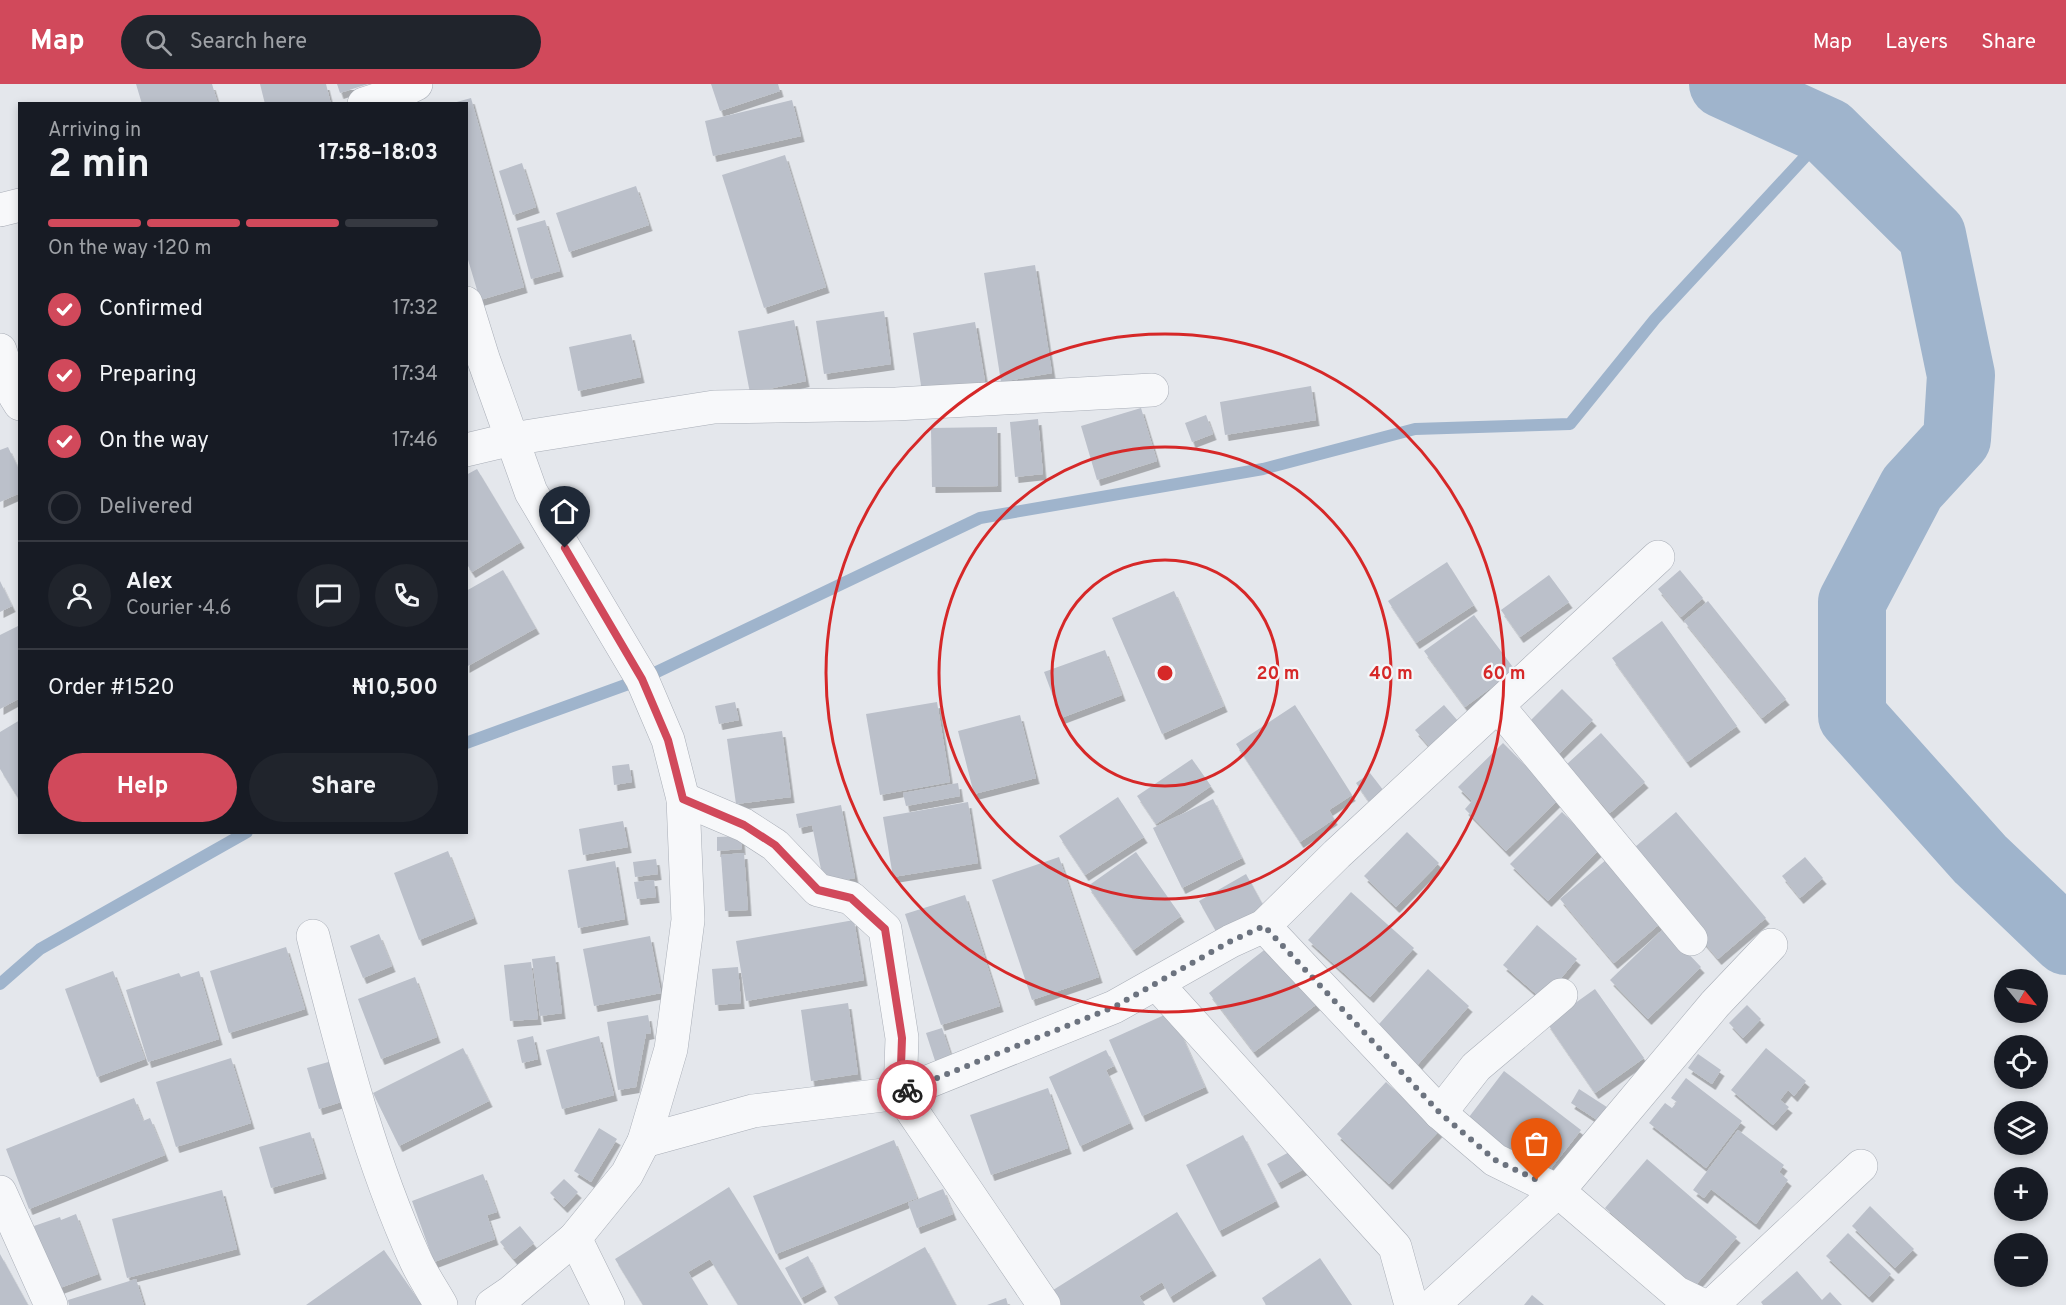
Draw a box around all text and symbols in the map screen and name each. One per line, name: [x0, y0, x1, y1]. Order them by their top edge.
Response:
search box: [121, 15, 541, 69]
text: Map: [30, 24, 85, 60]
icon: search: [142, 26, 175, 59]
text: Search here: [190, 29, 307, 56]
text: Map: [1813, 29, 1852, 56]
text: Layers: [1885, 29, 1948, 56]
text: Share: [1981, 29, 2036, 56]
text: Arriving in: [48, 118, 141, 144]
text: 17:58–18:03: [318, 140, 438, 167]
text: 2 min: [48, 142, 150, 191]
text: On the way · 120 m: [48, 236, 212, 262]
icon: check: [48, 293, 81, 326]
text: Confirmed: [99, 296, 203, 323]
text: 17:32: [393, 296, 438, 322]
icon: check: [48, 359, 81, 392]
text: Preparing: [99, 362, 197, 389]
text: 17:34: [392, 362, 438, 388]
icon: check: [48, 425, 81, 458]
text: On the way: [99, 428, 209, 455]
text: 17:46: [392, 428, 438, 454]
pin: [539, 486, 590, 548]
text: Delivered: [99, 494, 193, 521]
icon: home: [548, 495, 581, 528]
button: person: [48, 564, 111, 627]
button: chat: [297, 564, 360, 627]
button: phone: [375, 564, 438, 627]
text: Alex: [126, 569, 173, 596]
text: Courier · 4.6: [126, 596, 231, 622]
centre of rings: [1155, 663, 1175, 683]
text: 20 m: [1256, 663, 1300, 686]
text: 40 m: [1369, 663, 1413, 686]
text: 60 m: [1482, 663, 1526, 686]
text: Order #1520: [48, 675, 175, 702]
text: ₦10,500: [352, 675, 438, 702]
button: Help: [48, 753, 237, 822]
button: Share: [249, 753, 438, 822]
north arrow: [1994, 969, 2048, 1023]
map controls: [1994, 969, 2048, 1287]
button: locate: [1994, 1035, 2048, 1089]
courier: [877, 1060, 937, 1120]
icon: bike: [891, 1074, 924, 1107]
button: layers: [1994, 1101, 2048, 1155]
pin: [1511, 1118, 1562, 1180]
icon: bag: [1520, 1127, 1553, 1160]
button: +: [1994, 1167, 2048, 1221]
button: −: [1994, 1233, 2048, 1287]

